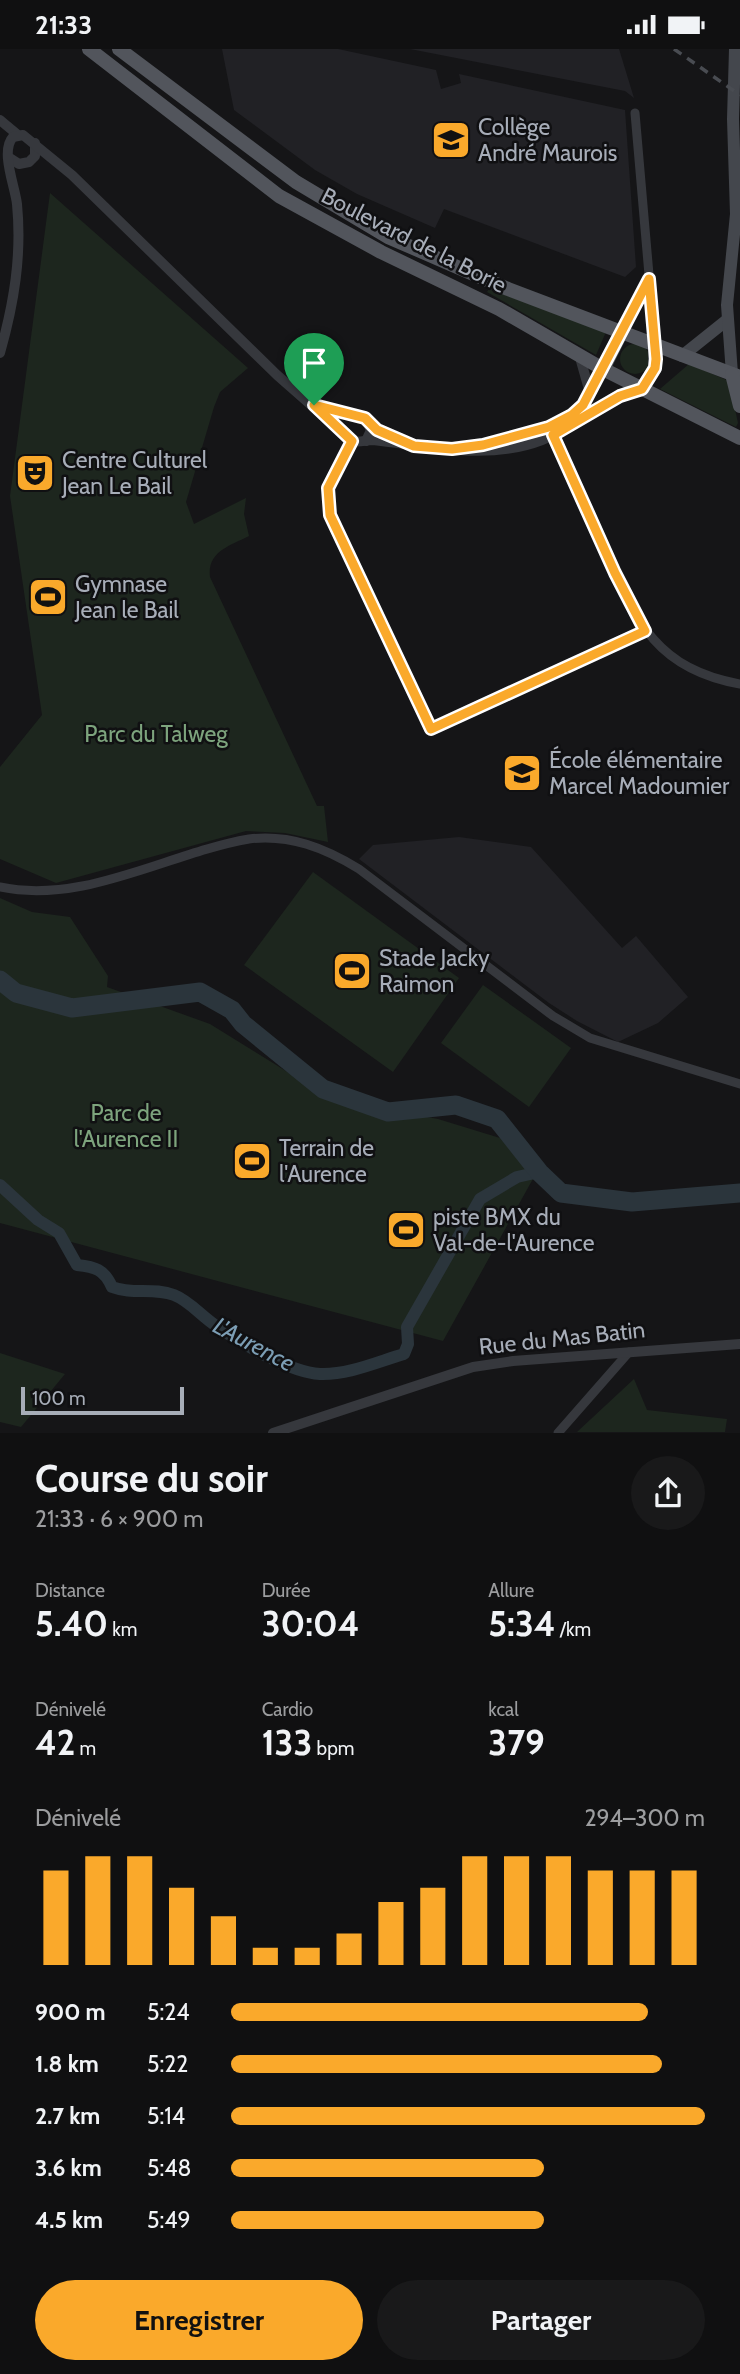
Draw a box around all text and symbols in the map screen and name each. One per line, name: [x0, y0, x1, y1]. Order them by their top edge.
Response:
text: 21:33: [35, 9, 92, 41]
place label: Collège André Maurois: [478, 113, 617, 167]
school or university icon: Collège André Maurois: [430, 119, 472, 161]
street label: Boulevard de la Borie: [317, 181, 512, 299]
pin: [284, 333, 344, 405]
icon: arrive: [295, 344, 333, 382]
place label: Centre Culturel Jean Le Bail: [61, 446, 208, 500]
theatre icon: Centre Culturel Jean Le Bail: [14, 452, 56, 494]
place label: Gymnase Jean le Bail: [74, 570, 179, 624]
sports icon: Gymnase Jean le Bail: [27, 576, 69, 618]
park label: Parc du Talweg: [84, 720, 228, 748]
place label: École élémentaire Marcel Madoumier: [549, 745, 730, 800]
school or university icon: École élémentaire Marcel Madoumier: [501, 752, 543, 794]
place label: Stade Jacky Raimon: [379, 944, 490, 998]
sports icon: Stade Jacky Raimon: [331, 950, 373, 992]
park label: Parc de l'Aurence II: [74, 1099, 178, 1153]
place label: Terrain de l'Aurence: [279, 1134, 374, 1188]
sports icon: Terrain de l'Aurence: [231, 1140, 273, 1182]
place label: piste BMX du Val-de-l'Aurence: [433, 1203, 595, 1257]
sports icon: piste BMX du Val-de-l'Aurence: [385, 1209, 427, 1251]
water label: L'Aurence: [208, 1311, 300, 1377]
street label: Rue du Mas Batin: [478, 1315, 646, 1361]
scale bar: [21, 1384, 184, 1415]
text: 100 m: [32, 1387, 86, 1410]
text: Course du soir: [35, 1455, 268, 1502]
button: share: [631, 1456, 705, 1530]
text: 21:33 · 6 × 900 m: [35, 1505, 203, 1533]
text: Distance: [35, 1579, 105, 1602]
text: Durée: [262, 1579, 311, 1602]
text: Allure: [488, 1579, 534, 1602]
text: 5.40: [35, 1602, 108, 1645]
text: 30:04: [262, 1602, 359, 1645]
text: 5:34: [488, 1602, 556, 1645]
text: km: [108, 1618, 137, 1641]
text: /km: [556, 1618, 591, 1641]
text: Dénivelé: [35, 1698, 106, 1721]
text: Cardio: [262, 1698, 313, 1721]
text: kcal: [488, 1698, 519, 1721]
text: 42: [35, 1721, 75, 1764]
text: 133: [262, 1721, 312, 1764]
text: 379: [488, 1721, 545, 1764]
text: m: [75, 1737, 96, 1760]
text: bpm: [312, 1737, 354, 1760]
text: Dénivelé: [35, 1804, 121, 1832]
text: 294–300 m: [584, 1804, 705, 1832]
text: 900 m: [35, 1998, 106, 2026]
text: 5:24: [147, 1998, 190, 2026]
text: 1.8 km: [35, 2050, 99, 2078]
text: 5:22: [147, 2050, 188, 2078]
text: 2.7 km: [35, 2102, 100, 2130]
text: 5:14: [147, 2102, 185, 2130]
text: 3.6 km: [35, 2154, 102, 2182]
text: 5:48: [147, 2154, 191, 2182]
text: 4.5 km: [35, 2206, 103, 2234]
text: 5:49: [147, 2206, 191, 2234]
button: Enregistrer: [35, 2280, 363, 2360]
button: Partager: [377, 2280, 705, 2360]

